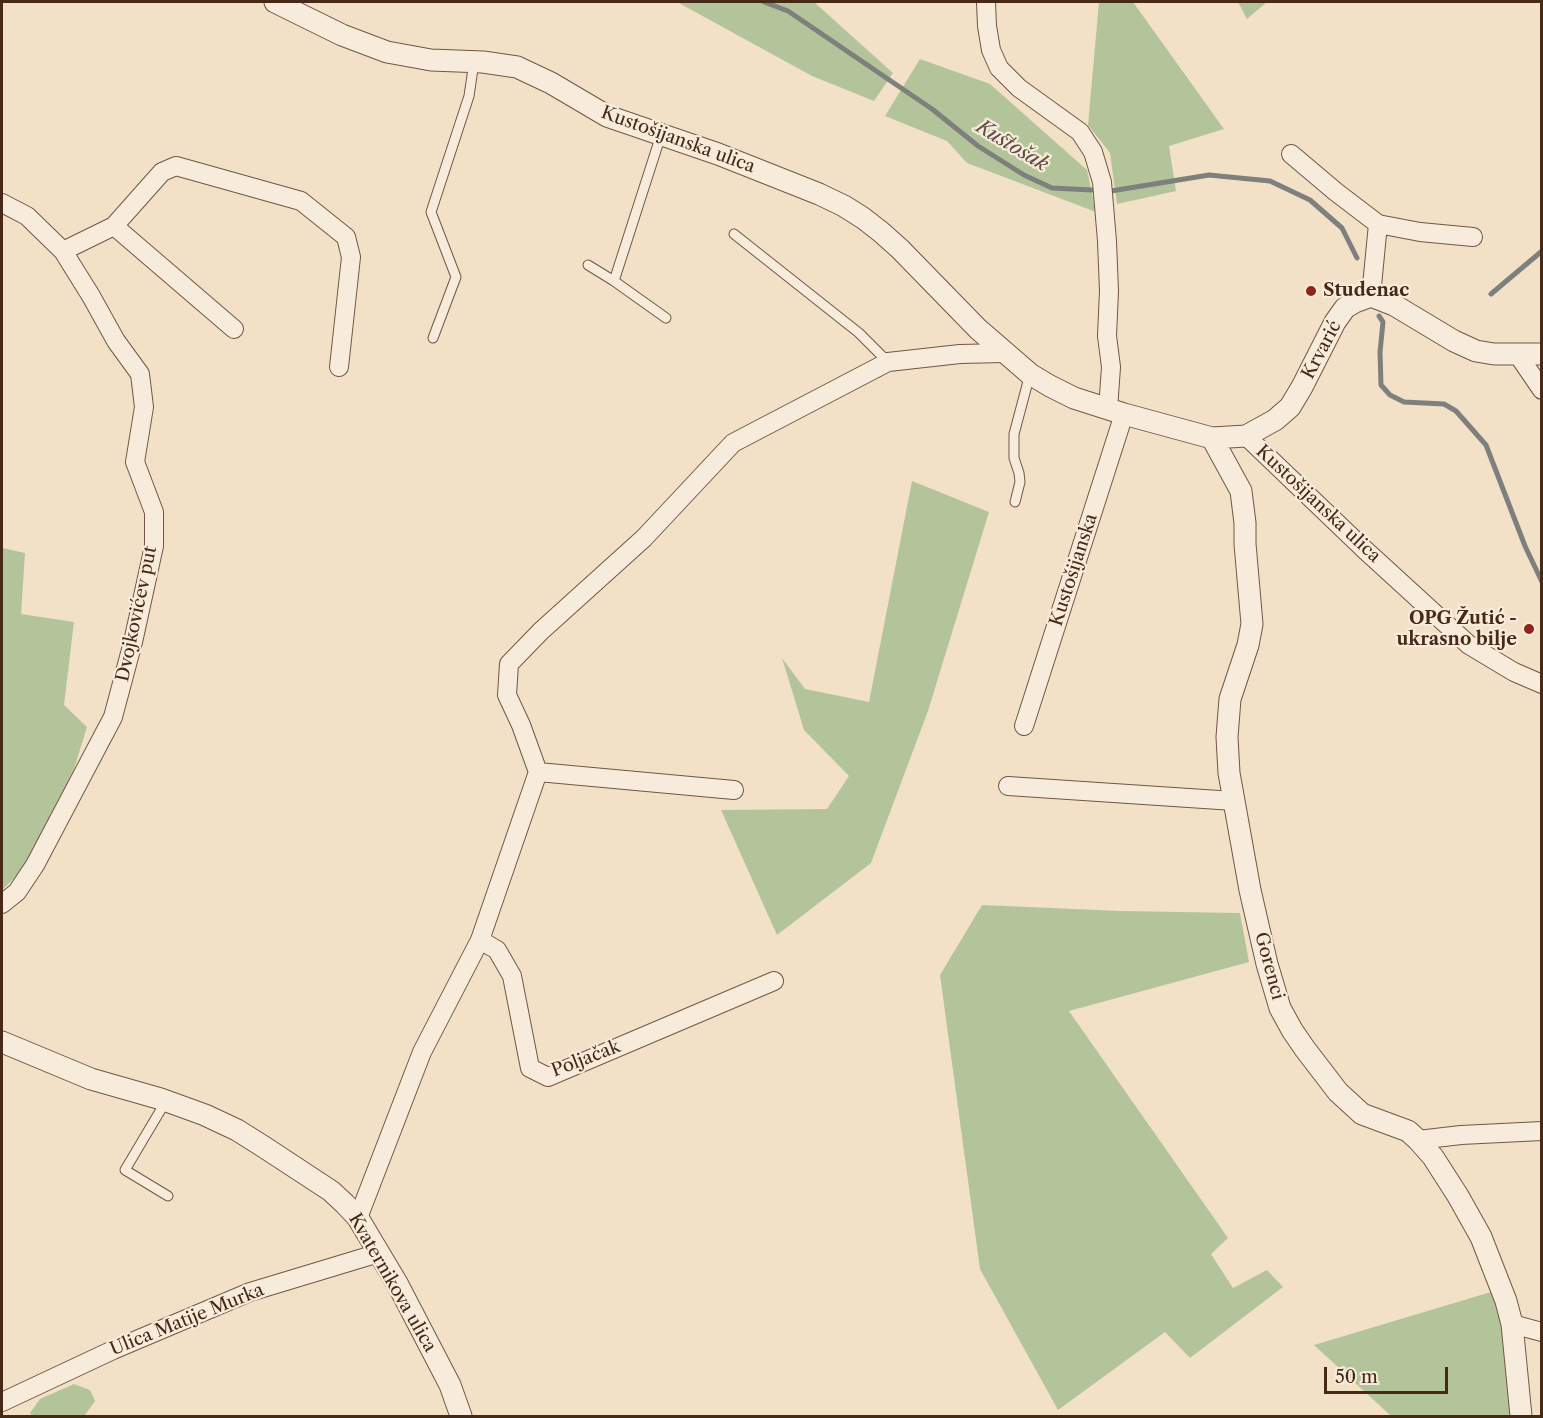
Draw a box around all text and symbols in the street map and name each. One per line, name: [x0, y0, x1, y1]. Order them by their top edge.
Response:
street label: Kustošijanska ulica: [598, 102, 758, 178]
water label: Kustošak: [972, 115, 1052, 177]
place label: Studenac: [1323, 280, 1409, 302]
marker: Studenac: [1304, 284, 1318, 298]
street label: Krvarić: [1298, 317, 1346, 383]
street label: Kustošijanska ulica: [1251, 441, 1385, 567]
street label: Kustošijanska: [1046, 511, 1102, 629]
street label: Dvojkovićev put: [112, 544, 162, 684]
place label: OPG Žutić - ukrasno bilje: [1396, 608, 1517, 650]
marker: OPG Žutić - ukrasno bilje: [1522, 622, 1536, 636]
street label: Gorenci: [1250, 930, 1288, 1002]
street label: Poljačak: [549, 1036, 623, 1082]
street label: Kvaternikova ulica: [344, 1210, 440, 1356]
street label: Ulica Matije Murka: [107, 1279, 267, 1361]
scale bar: [1327, 1355, 1452, 1393]
text: 50 m: [1335, 1366, 1378, 1388]

